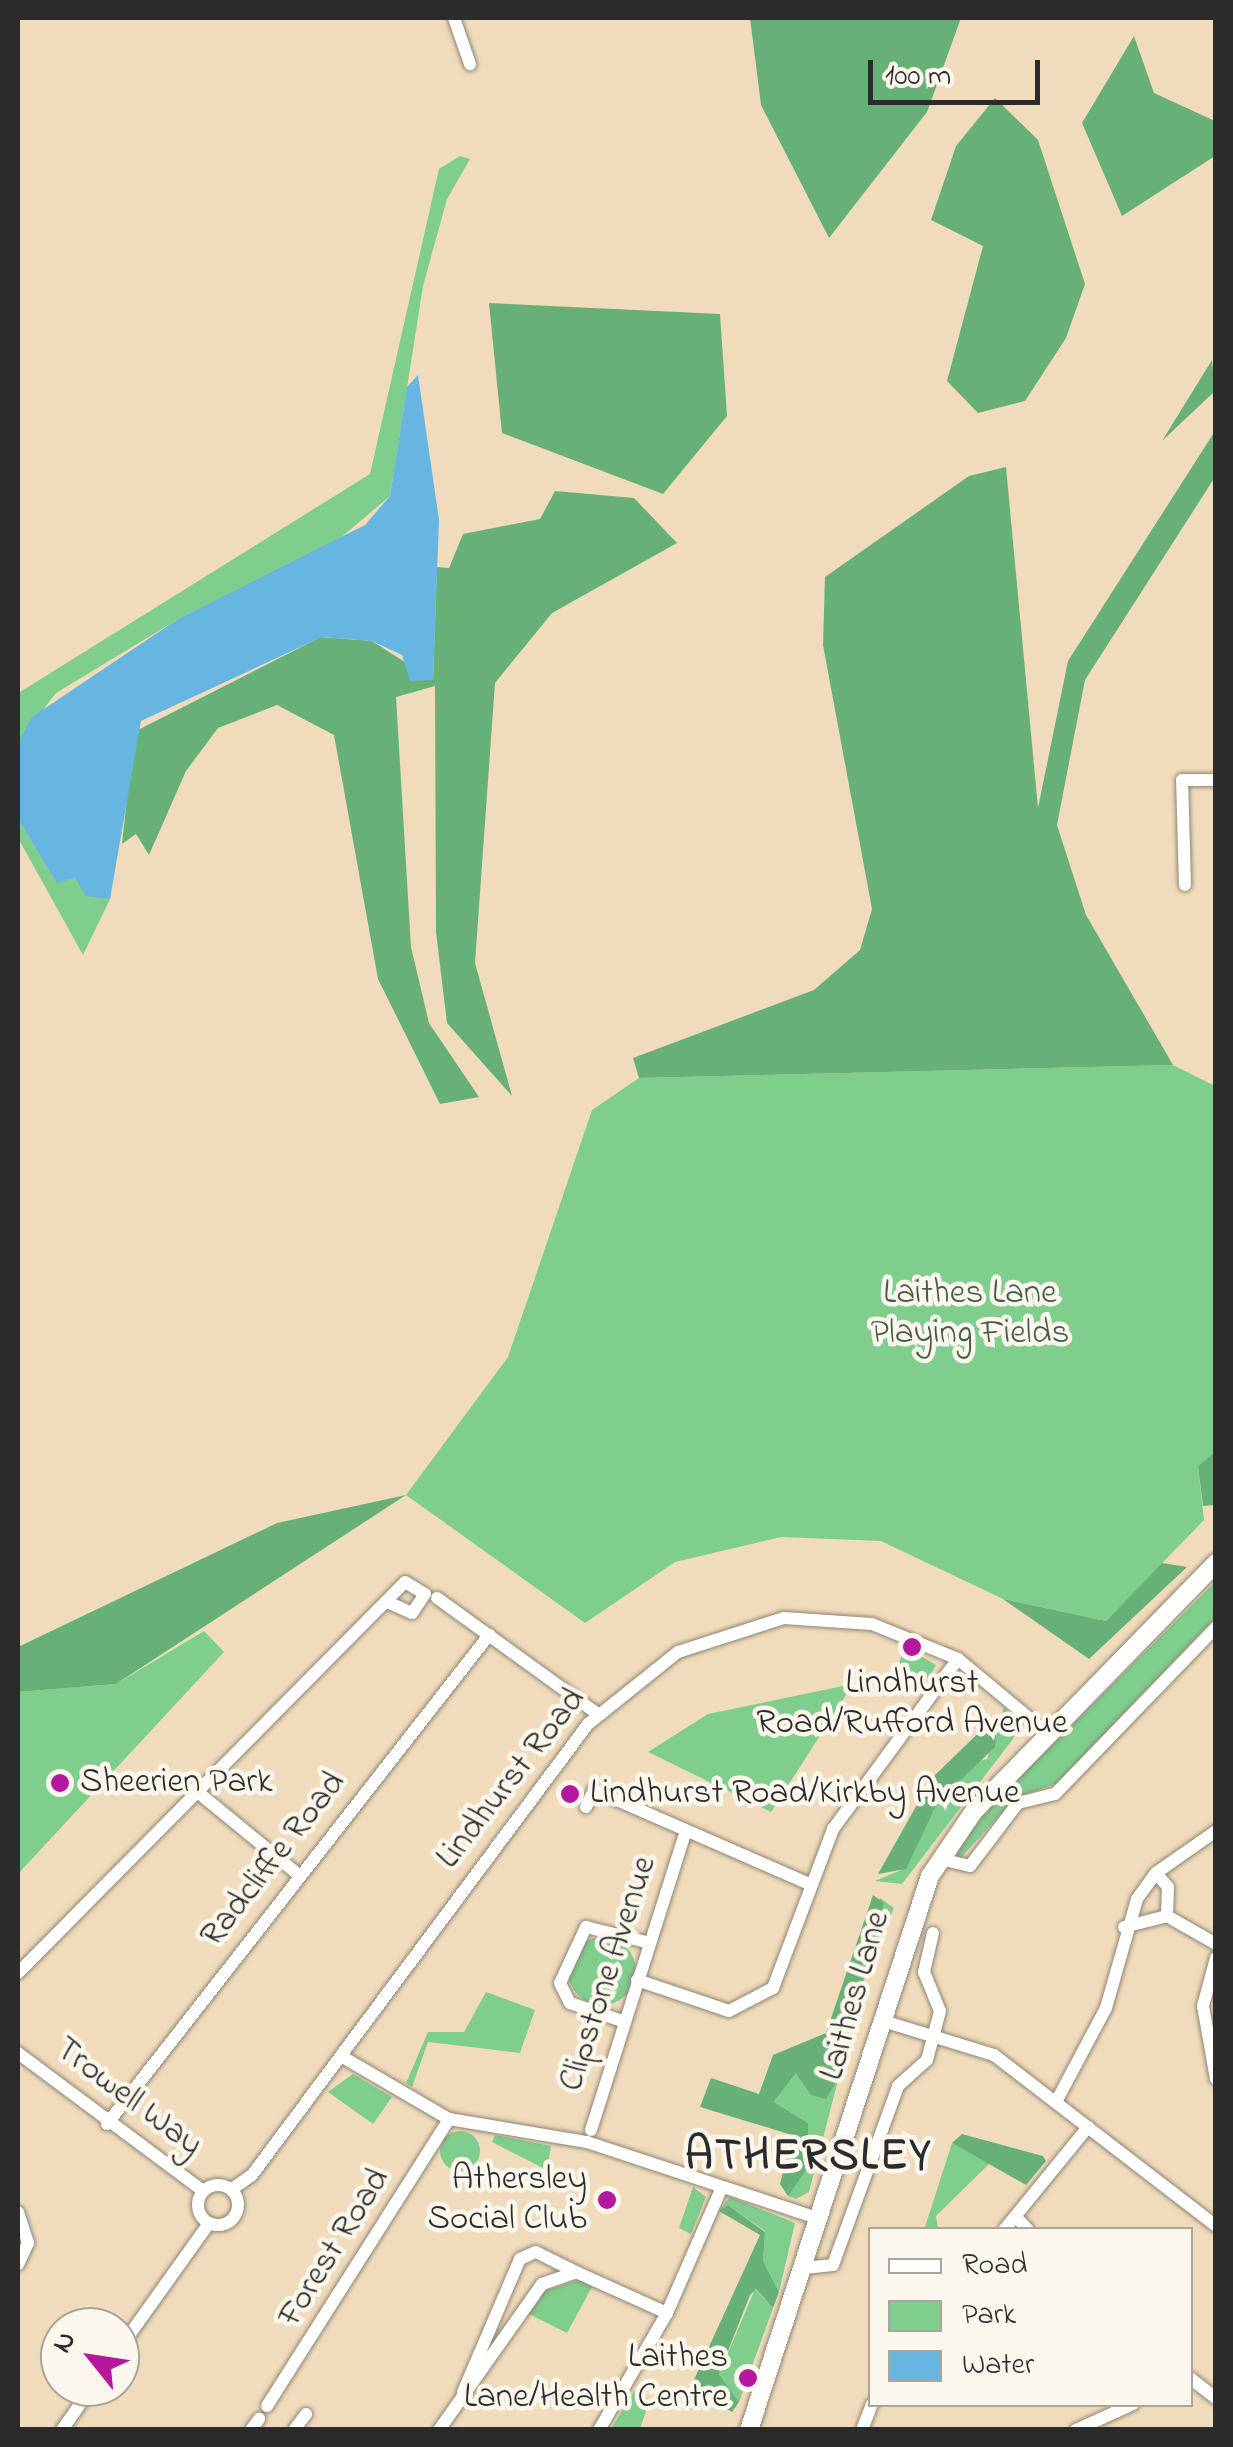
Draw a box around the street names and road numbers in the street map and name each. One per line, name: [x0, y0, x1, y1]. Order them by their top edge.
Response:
street label: Lindhurst Road: [428, 1680, 596, 1878]
street label: Radcliffe Road: [192, 1764, 356, 1956]
street label: Clipstone Avenue: [551, 1851, 667, 2097]
street label: Laithes Lane: [812, 1907, 900, 2085]
street label: Trowell Way: [46, 2029, 210, 2167]
street label: Forest Road: [270, 2161, 400, 2335]

